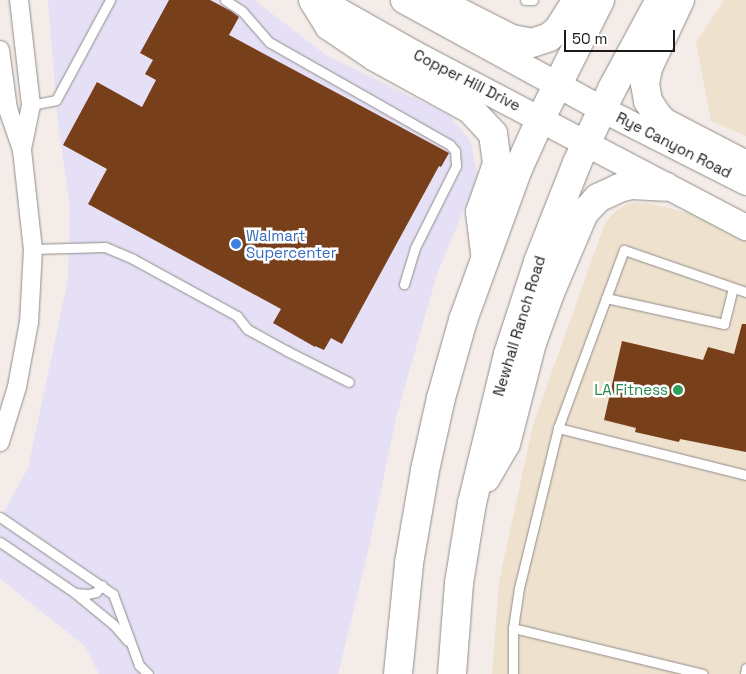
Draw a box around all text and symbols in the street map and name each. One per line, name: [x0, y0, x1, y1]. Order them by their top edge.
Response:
scale bar: [566, 20, 677, 52]
text: 50 m: [572, 29, 607, 48]
street label: Copper Hill Drive: [411, 45, 523, 115]
street label: Rye Canyon Road: [613, 108, 735, 182]
place label: Walmart Supercenter: [246, 226, 336, 261]
marker: Walmart Supercenter: [230, 238, 242, 250]
street label: Newhall Ranch Road: [489, 254, 549, 398]
place label: LA Fitness: [594, 381, 668, 399]
marker: LA Fitness: [672, 384, 684, 396]

